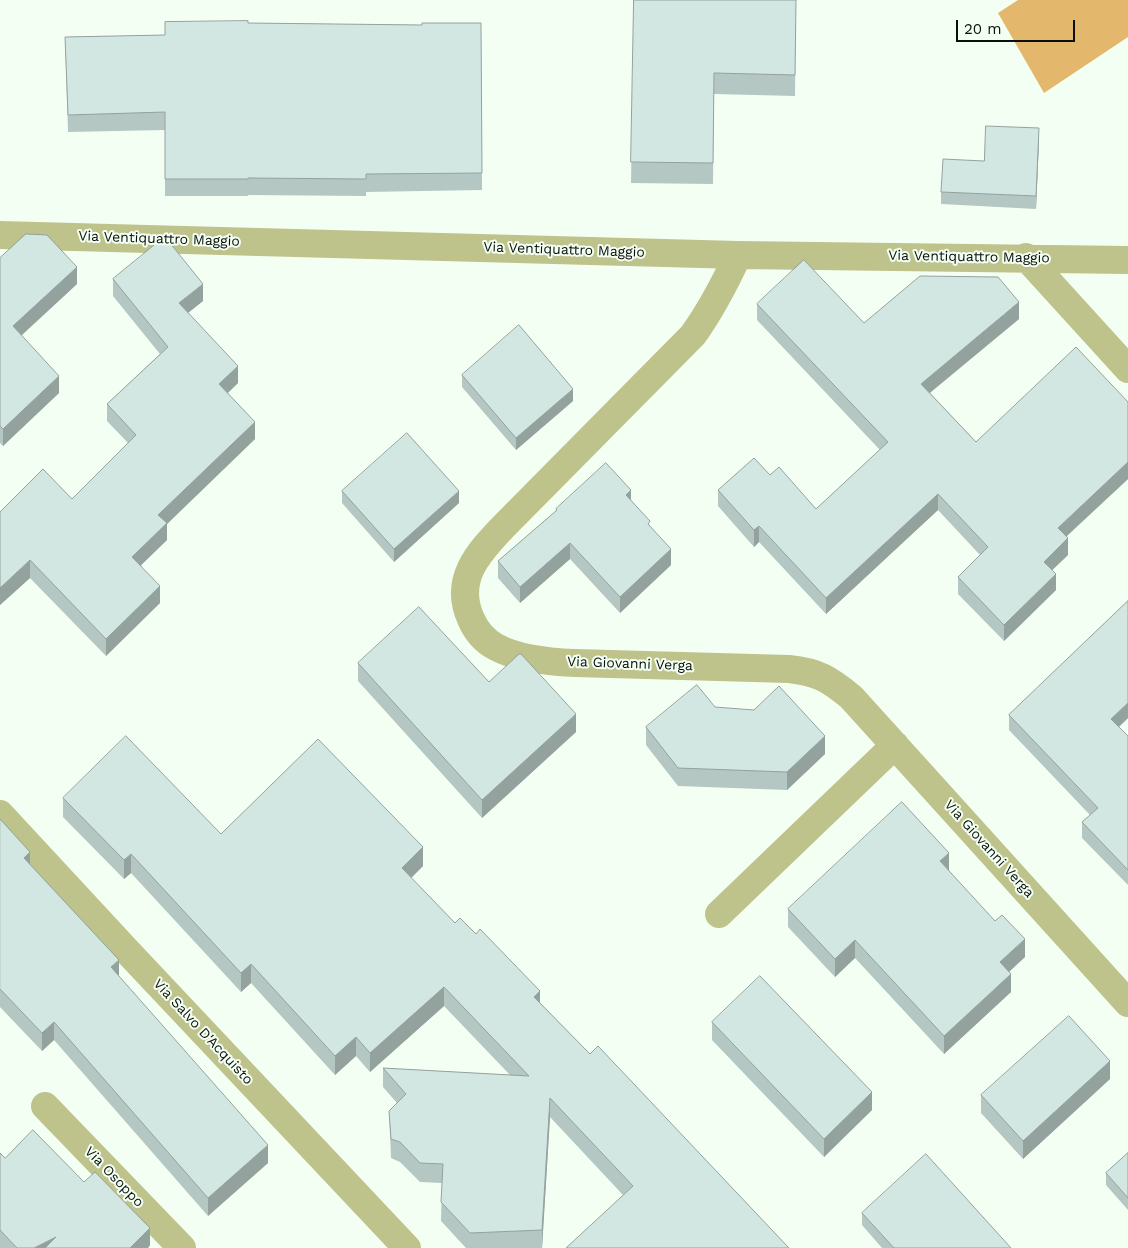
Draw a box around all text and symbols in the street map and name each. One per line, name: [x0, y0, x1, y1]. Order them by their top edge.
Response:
scale bar: [958, 10, 1077, 42]
text: 20 m: [964, 20, 1002, 38]
street label: Via Ventiquattro Maggio: [78, 228, 240, 250]
street label: Via Ventiquattro Maggio: [483, 239, 645, 261]
street label: Via Ventiquattro Maggio: [888, 247, 1050, 267]
street label: Via Giovanni Verga: [567, 653, 693, 675]
street label: Via Giovanni Verga: [941, 797, 1037, 901]
street label: Via Salvo D'Acquisto: [150, 976, 256, 1088]
street label: Via Osoppo: [81, 1143, 147, 1211]

